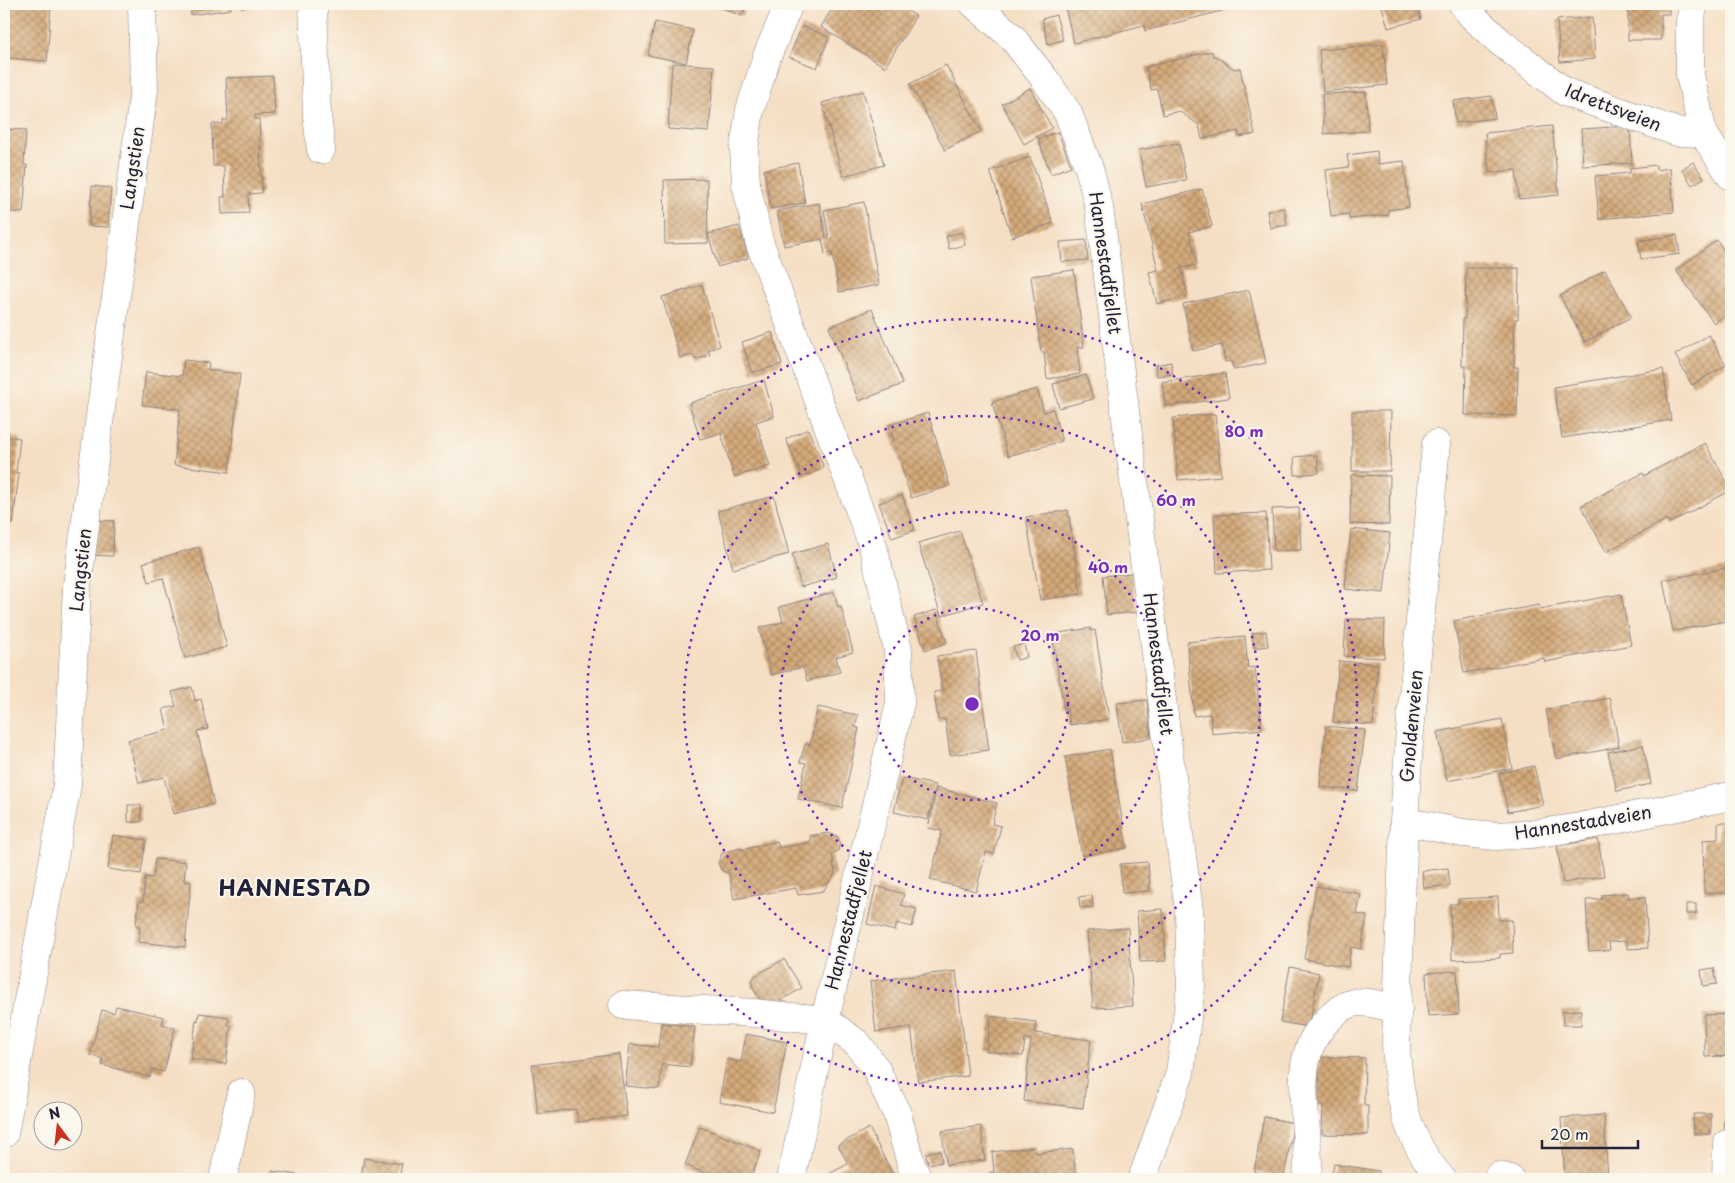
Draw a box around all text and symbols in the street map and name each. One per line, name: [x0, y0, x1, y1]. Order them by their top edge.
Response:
street label: Idrettsveien: [1561, 76, 1666, 137]
street label: Langstien: [112, 124, 151, 211]
street label: Hannestadfjellet: [1083, 190, 1130, 336]
text: 80 m: [1224, 419, 1264, 442]
text: 60 m: [1156, 488, 1196, 511]
street label: Langstien: [62, 527, 97, 613]
text: 40 m: [1088, 555, 1128, 578]
street label: Hannestadfjellet: [1137, 591, 1182, 737]
text: 20 m: [1021, 623, 1059, 646]
street label: Gnoldenveien: [1392, 668, 1429, 783]
centre of rings: [963, 695, 981, 713]
street label: Hannestadveien: [1512, 797, 1653, 846]
street label: Hannestadfjellet: [817, 847, 878, 993]
district label: HANNESTAD: [218, 870, 372, 903]
north arrow: [32, 1100, 82, 1150]
text: N: [46, 1101, 63, 1125]
scale bar: [1542, 1118, 1639, 1150]
text: 20 m: [1550, 1122, 1589, 1145]

